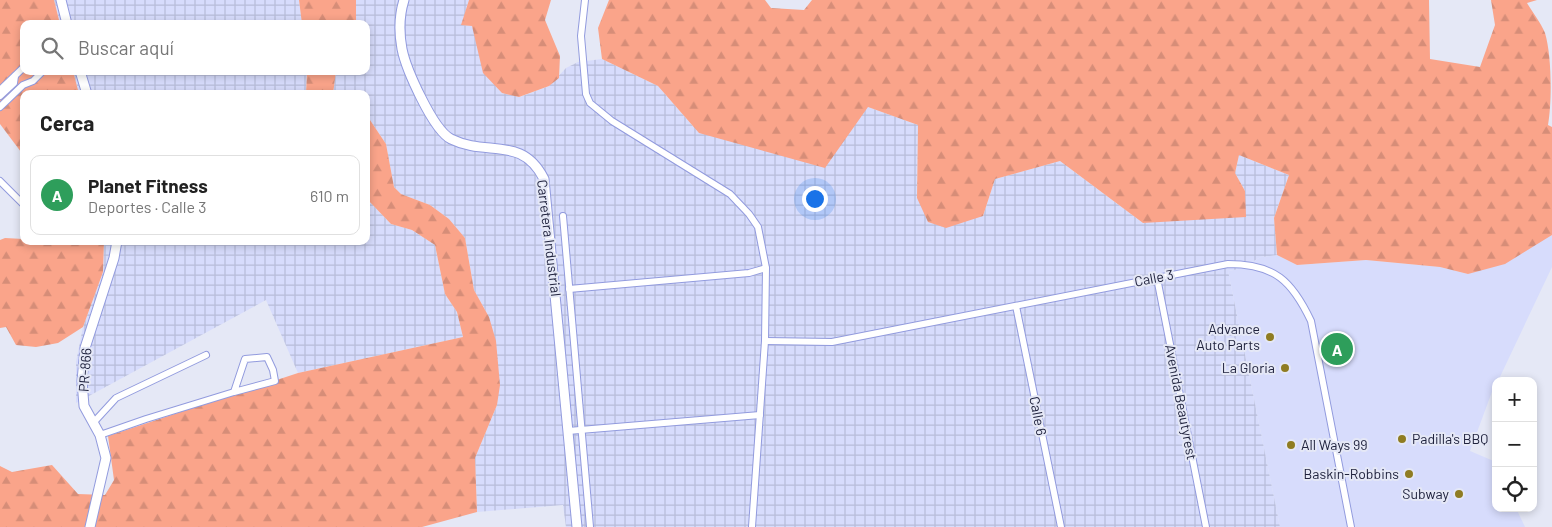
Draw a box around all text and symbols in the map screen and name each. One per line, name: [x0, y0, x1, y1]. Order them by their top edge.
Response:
search box: [20, 20, 370, 75]
icon: search: [38, 34, 66, 62]
text: Buscar aquí: [78, 36, 174, 59]
text: Cerca: [40, 110, 94, 135]
text: Planet Fitness: [88, 174, 208, 197]
street label: Carretera Industrial: [534, 179, 565, 297]
text: A: [52, 186, 62, 205]
text: 610 m: [310, 186, 349, 205]
your location: [802, 186, 828, 212]
text: Deportes · Calle 3: [88, 197, 206, 216]
street label: Calle 3: [1133, 265, 1175, 290]
place label: Advance Auto Parts: [1196, 320, 1260, 353]
pin: A: [1321, 330, 1353, 368]
marker: Advance Auto Parts: [1264, 331, 1276, 343]
street label: Avenida Beautyrest: [1162, 343, 1201, 461]
street label: PR-866: [74, 347, 95, 393]
place label: La Gloria: [1222, 359, 1275, 376]
marker: La Gloria: [1279, 362, 1291, 374]
map controls: [1492, 377, 1537, 512]
button: +: [1492, 377, 1537, 422]
street label: Calle 6: [1026, 395, 1051, 437]
button: −: [1492, 422, 1537, 467]
place label: Padilla's BBQ: [1412, 430, 1488, 447]
marker: Padilla's BBQ: [1396, 433, 1408, 445]
place label: All Ways 99: [1301, 436, 1368, 453]
marker: All Ways 99: [1285, 439, 1297, 451]
place label: Baskin-Robbins: [1304, 465, 1399, 482]
button: locate: [1492, 467, 1537, 512]
marker: Baskin-Robbins: [1403, 468, 1415, 480]
place label: Subway: [1402, 485, 1450, 502]
marker: Subway: [1453, 488, 1465, 500]

